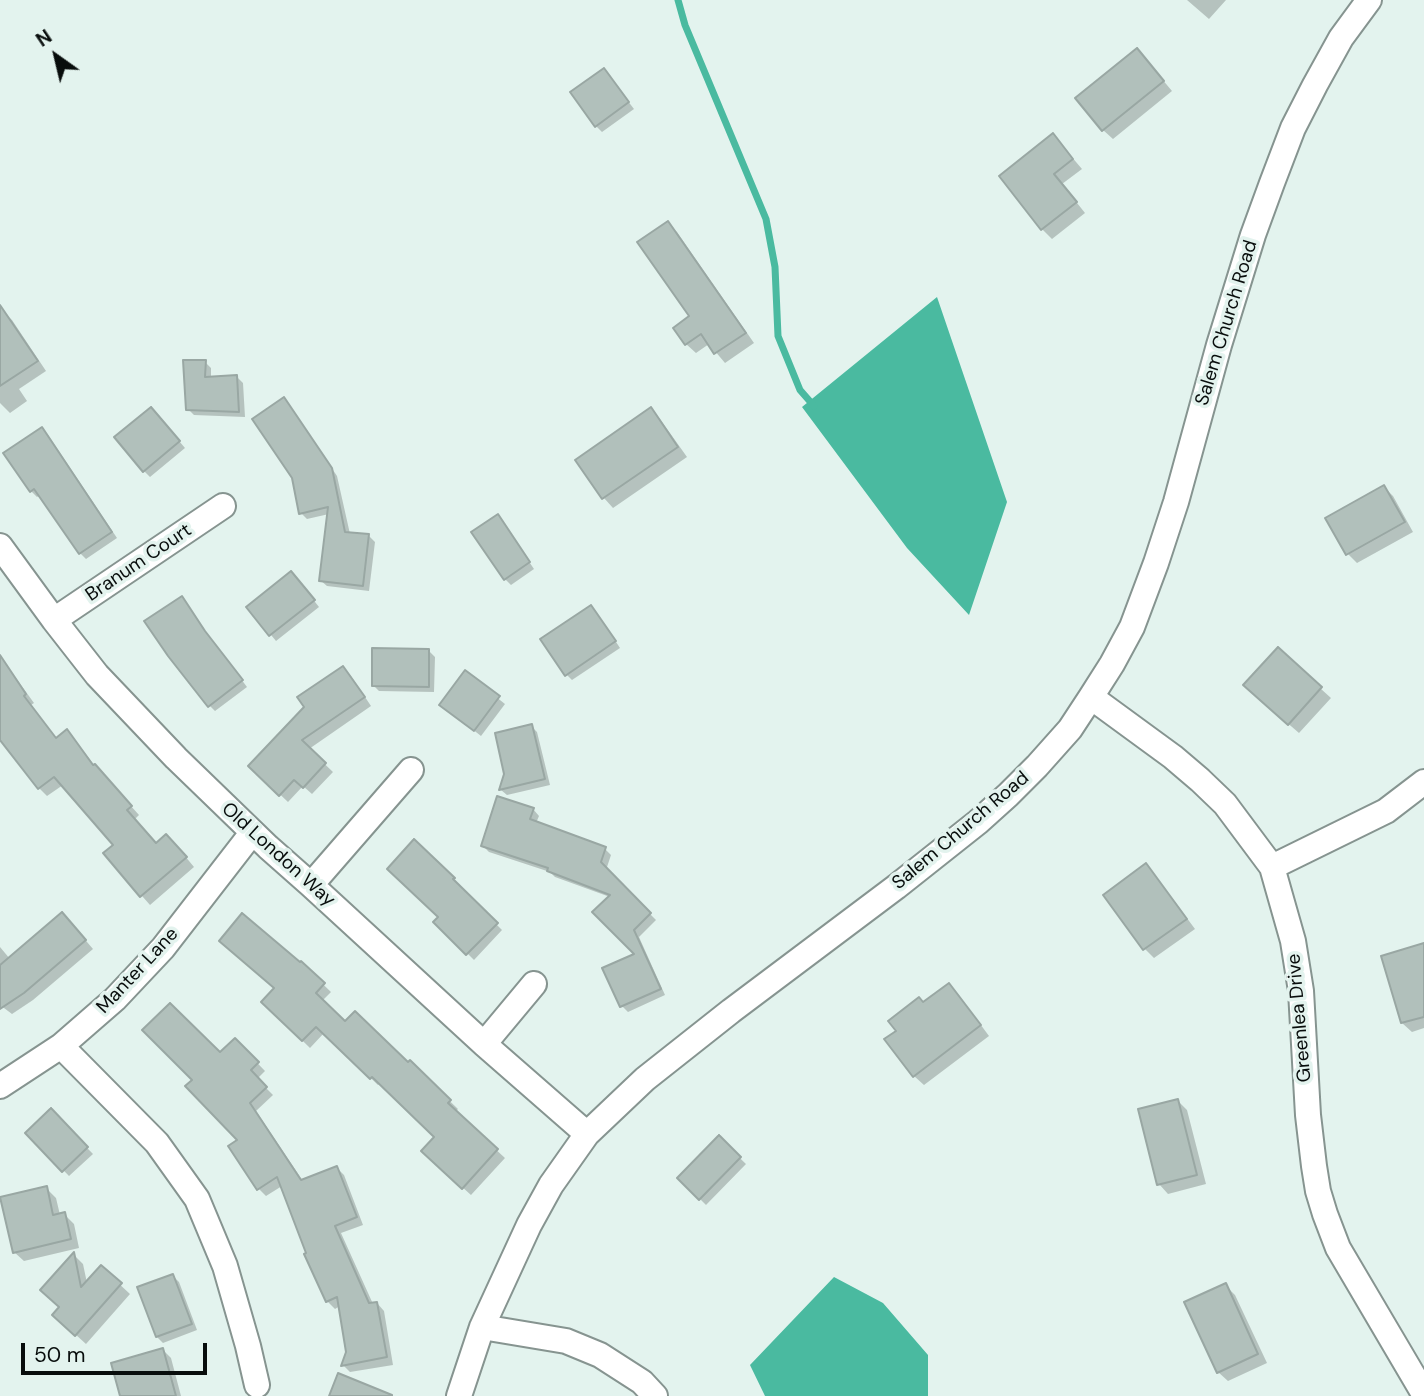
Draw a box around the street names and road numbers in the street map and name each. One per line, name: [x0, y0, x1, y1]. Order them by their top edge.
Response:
street label: Salem Church Road: [1191, 238, 1263, 408]
street label: Branum Court: [82, 519, 196, 607]
street label: Salem Church Road: [888, 767, 1034, 895]
street label: Old London Way: [217, 798, 339, 912]
street label: Manter Lane: [92, 923, 184, 1019]
street label: Greenlea Drive: [1283, 953, 1317, 1083]

